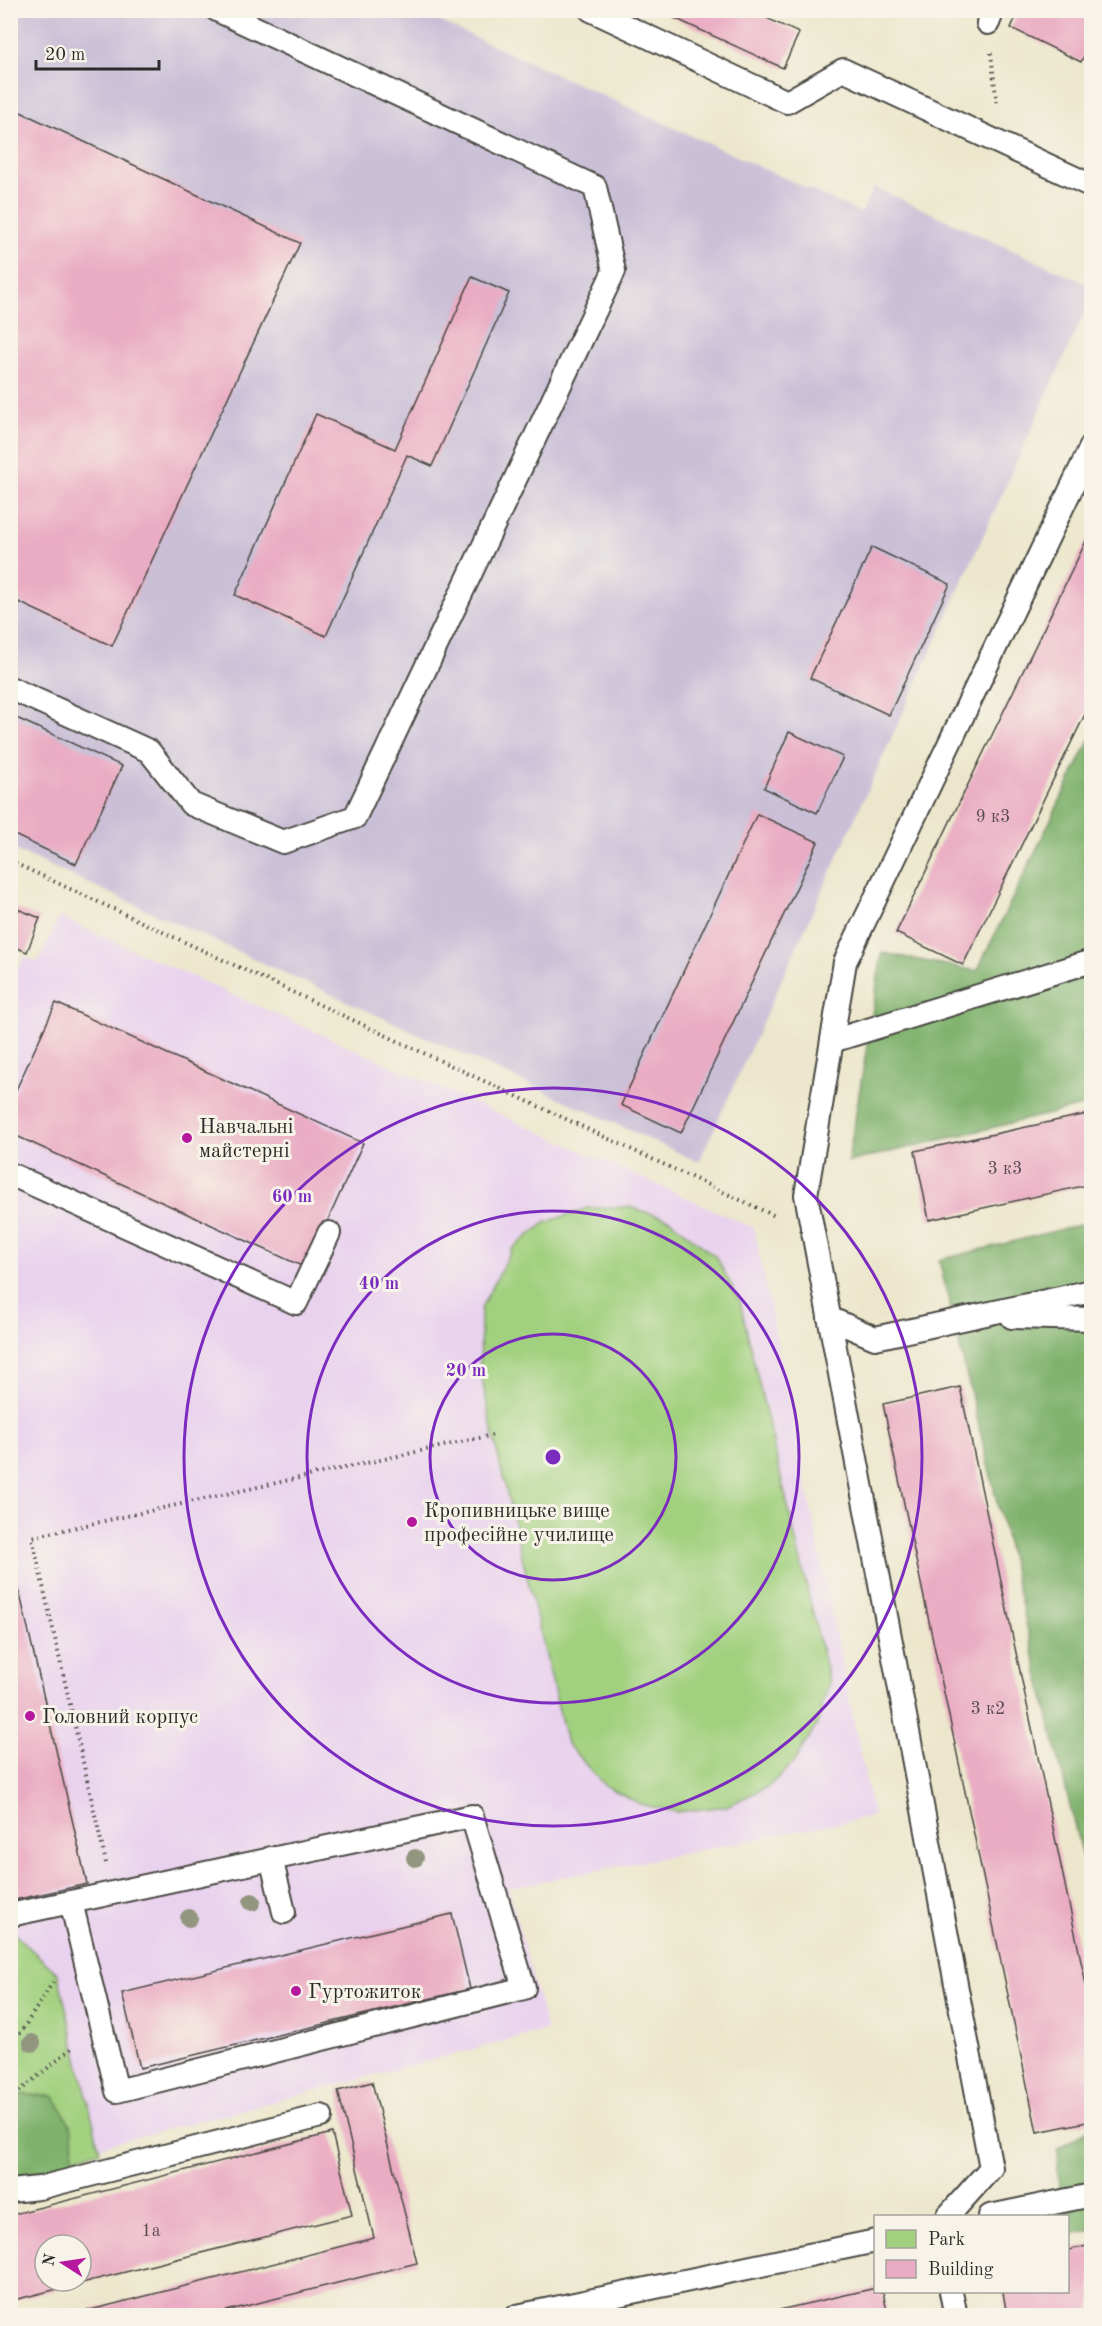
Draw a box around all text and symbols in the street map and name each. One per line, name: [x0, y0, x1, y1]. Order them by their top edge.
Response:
scale bar: [36, 33, 159, 71]
text: 20 m: [45, 46, 85, 64]
house number: 9 к3: [976, 808, 1010, 826]
place label: Навчальні майстерні: [199, 1117, 293, 1162]
marker: Навчальні майстерні: [180, 1131, 194, 1145]
house number: 3 к3: [988, 1160, 1022, 1178]
text: 60 m: [272, 1188, 312, 1206]
text: 40 m: [359, 1275, 399, 1293]
text: 20 m: [446, 1362, 486, 1380]
centre of rings: [543, 1447, 563, 1467]
place label: Кропивницьке вище професійне училище: [424, 1501, 614, 1546]
marker: Кропивницьке вище професійне училище: [405, 1515, 419, 1529]
house number: 3 к2: [971, 1700, 1005, 1718]
place label: Головний корпус: [42, 1707, 198, 1728]
marker: Головний корпус: [23, 1709, 37, 1723]
place label: Гуртожиток: [308, 1982, 422, 2003]
marker: Гуртожиток: [289, 1984, 303, 1998]
legend: [874, 2215, 1069, 2293]
house number: 1а: [141, 2222, 161, 2240]
text: Park: [928, 2231, 965, 2249]
north arrow: [33, 2233, 93, 2293]
text: N: [41, 2252, 60, 2268]
text: Building: [928, 2261, 994, 2279]

